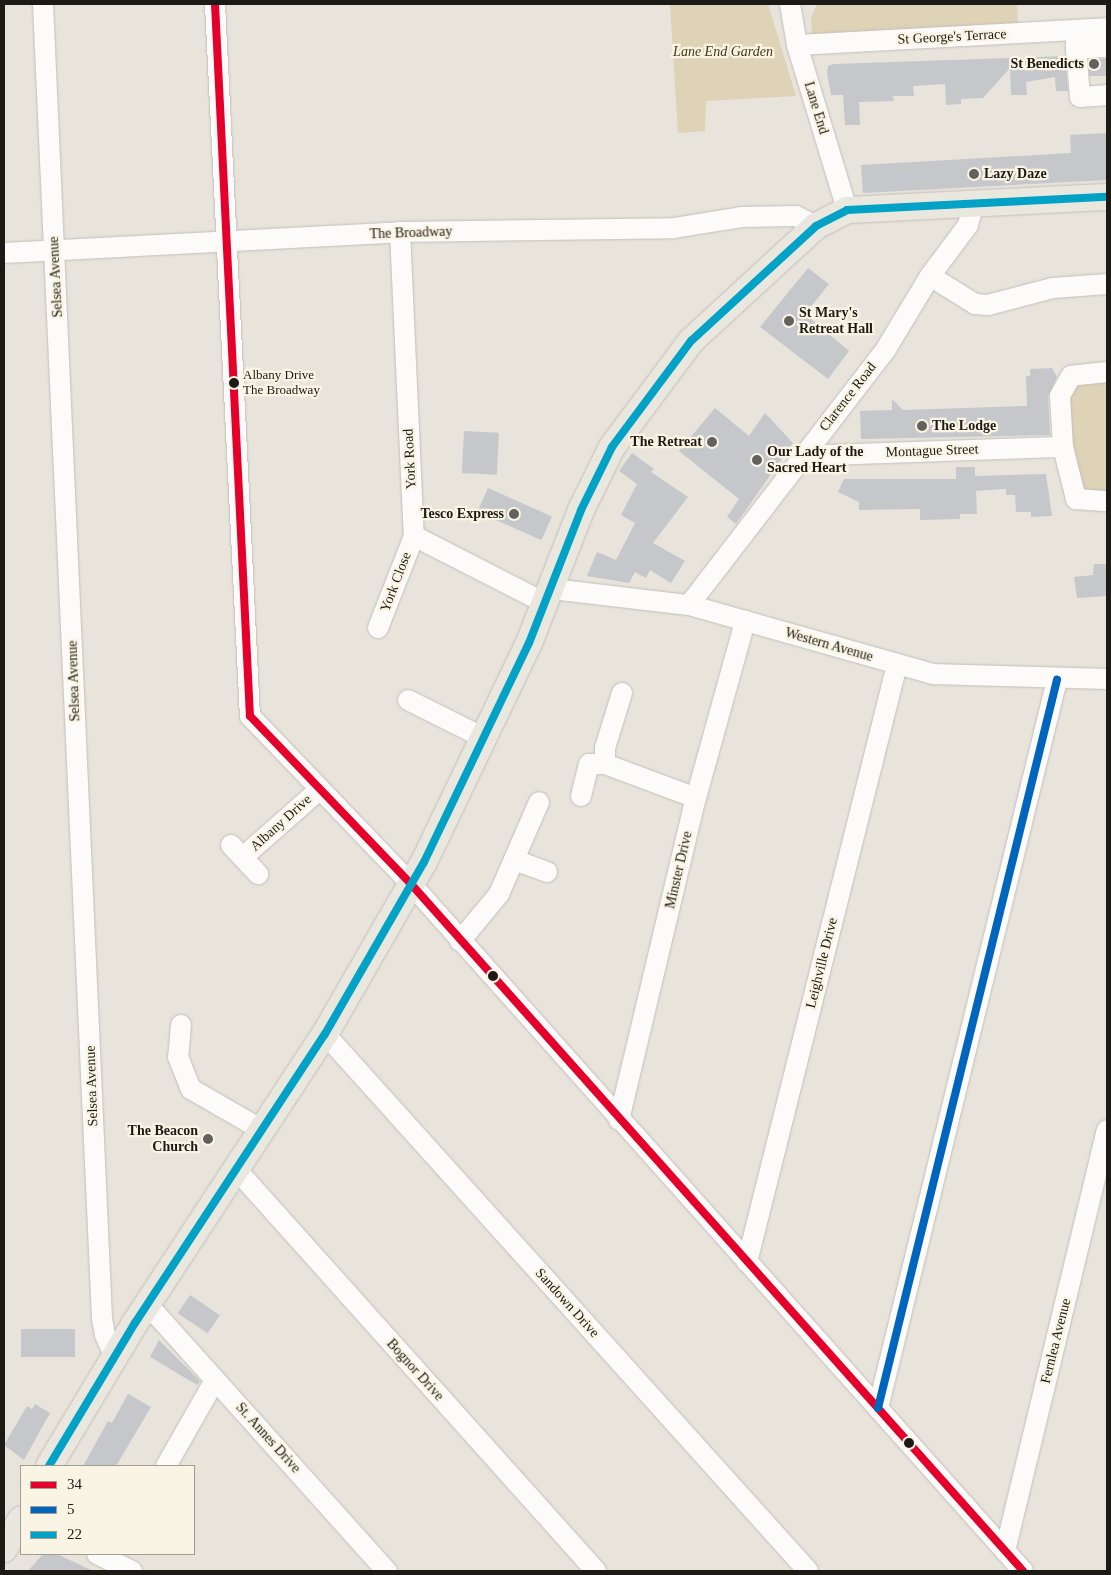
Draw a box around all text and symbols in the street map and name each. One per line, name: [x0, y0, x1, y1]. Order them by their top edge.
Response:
street label: St George's Terrace: [897, 26, 1007, 48]
park label: Lane End Garden: [673, 44, 773, 60]
place label: St Benedicts: [1011, 56, 1084, 72]
marker: St Benedicts: [1088, 58, 1100, 70]
street label: Lane End: [800, 80, 832, 136]
place label: Lazy Daze: [984, 166, 1047, 182]
marker: Lazy Daze: [968, 168, 980, 180]
street label: The Broadway: [369, 223, 453, 243]
street label: Selsea Avenue: [45, 236, 67, 318]
place label: St Mary's Retreat Hall: [799, 305, 873, 338]
marker: St Mary's Retreat Hall: [783, 315, 795, 327]
street label: Clarence Road: [816, 359, 880, 435]
place label: Albany Drive The Broadway: [243, 368, 320, 399]
marker: Albany Drive The Broadway: [229, 378, 239, 388]
place label: The Lodge: [932, 418, 996, 434]
marker: The Lodge: [916, 420, 928, 432]
street label: York Road: [400, 428, 420, 490]
place label: The Retreat: [630, 434, 702, 450]
marker: The Retreat: [706, 436, 718, 448]
street label: Montague Street: [885, 441, 979, 461]
place label: Our Lady of the Sacred Heart: [767, 444, 864, 477]
marker: Our Lady of the Sacred Heart: [751, 454, 763, 466]
place label: Tesco Express: [420, 506, 504, 522]
marker: Tesco Express: [508, 508, 520, 520]
street label: York Close: [377, 550, 415, 614]
street label: Western Avenue: [783, 624, 875, 666]
street label: Selsea Avenue: [64, 640, 84, 722]
street label: Albany Drive: [247, 791, 315, 855]
street label: Minster Drive: [662, 830, 696, 910]
street label: Leighville Drive: [803, 916, 841, 1010]
unlabelled marker: [488, 971, 498, 981]
street label: Selsea Avenue: [82, 1045, 102, 1127]
place label: The Beacon Church: [128, 1123, 198, 1156]
marker: The Beacon Church: [202, 1133, 214, 1145]
street label: Sandown Drive: [531, 1265, 603, 1341]
street label: Fernlea Avenue: [1037, 1296, 1075, 1386]
street label: Bognor Drive: [383, 1336, 447, 1404]
street label: St. Annes Drive: [232, 1399, 304, 1477]
unlabelled marker: [904, 1438, 914, 1448]
legend: [20, 1465, 195, 1555]
text: 34: [67, 1476, 82, 1492]
text: 5: [67, 1501, 75, 1517]
text: 22: [67, 1526, 82, 1542]

